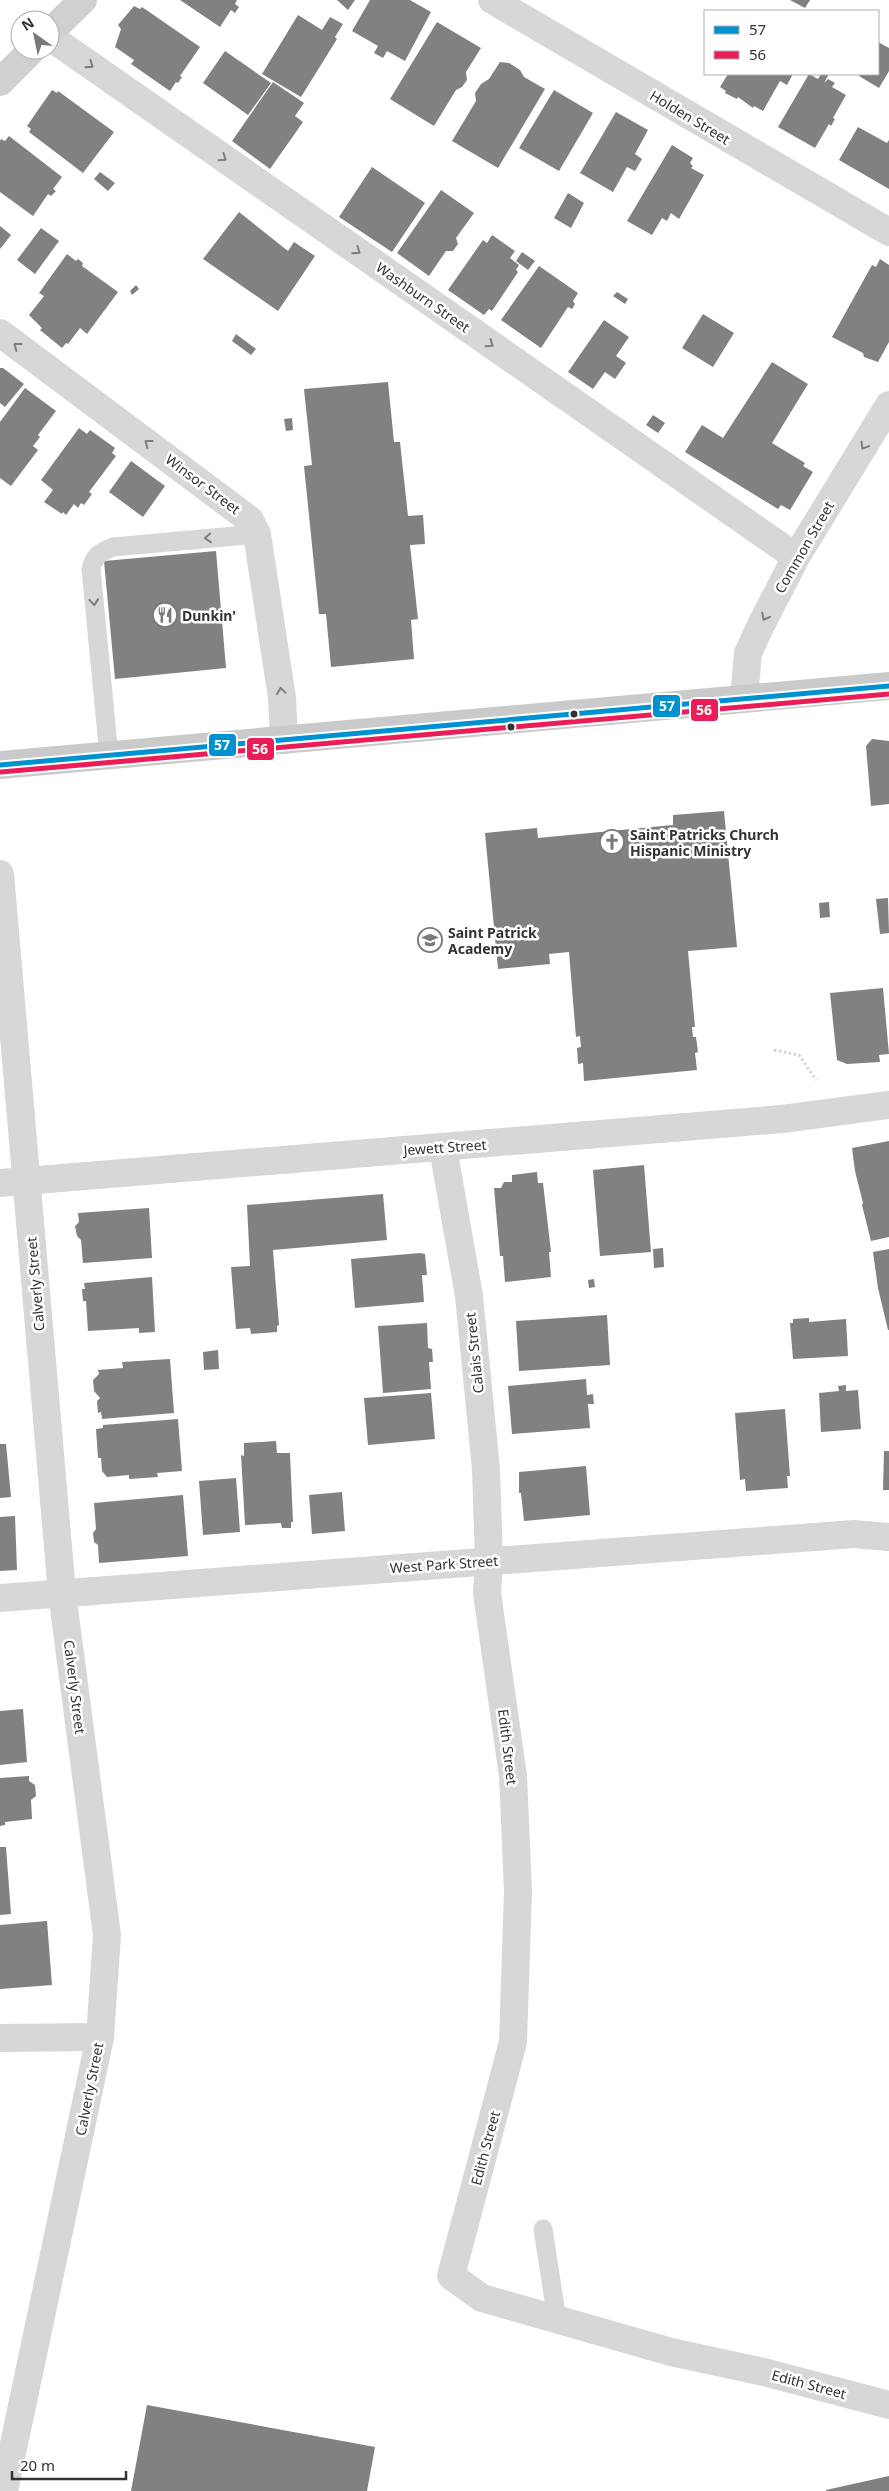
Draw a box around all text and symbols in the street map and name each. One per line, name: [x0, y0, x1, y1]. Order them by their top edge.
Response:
north arrow: [10, 10, 60, 60]
legend: [704, 10, 879, 75]
text: N: [18, 13, 38, 35]
text: 57: [749, 19, 766, 39]
text: 56: [749, 44, 766, 64]
one-way arrow: [84, 59, 94, 68]
street label: Holden Street: [646, 86, 734, 148]
one-way arrow: [218, 152, 227, 161]
one-way arrow: [351, 245, 360, 254]
street label: Washburn Street: [372, 258, 474, 336]
one-way arrow: [484, 338, 494, 347]
one-way arrow: [13, 343, 23, 352]
one-way arrow: [145, 441, 154, 449]
one-way arrow: [860, 441, 870, 450]
street label: Winsor Street: [162, 450, 244, 518]
street label: Common Street: [770, 497, 838, 597]
one-way arrow: [204, 532, 212, 543]
one-way arrow: [89, 598, 100, 606]
restaurant icon: Dunkin': [152, 602, 178, 628]
place label: Dunkin': [182, 606, 236, 625]
one-way arrow: [761, 612, 771, 621]
one-way arrow: [277, 687, 287, 695]
line badge: 57: [652, 694, 681, 718]
text: 57: [659, 696, 675, 715]
line badge: 56: [690, 698, 719, 722]
text: 56: [696, 700, 712, 719]
unlabelled marker: [569, 709, 579, 719]
unlabelled marker: [506, 722, 516, 732]
line badge: 57: [208, 733, 237, 757]
text: 57: [214, 735, 230, 754]
line badge: 56: [246, 737, 275, 761]
text: 56: [252, 739, 268, 758]
place label: Saint Patricks Church Hispanic Ministry: [630, 825, 779, 860]
church icon: Saint Patricks Church Hispanic Ministry: [599, 829, 625, 855]
place label: Saint Patrick Academy: [448, 923, 537, 958]
school or university icon: Saint Patrick Academy: [417, 927, 443, 953]
street label: Jewett Street: [401, 1135, 487, 1160]
street label: Calverly Street: [21, 1236, 49, 1332]
street label: Calais Street: [460, 1312, 488, 1394]
street label: West Park Street: [389, 1551, 499, 1577]
street label: Calverly Street: [60, 1639, 90, 1735]
street label: Edith Street: [494, 1708, 522, 1786]
street label: Calverly Street: [71, 2041, 107, 2137]
street label: Edith Street: [466, 2109, 504, 2187]
street label: Edith Street: [770, 2365, 848, 2403]
scale bar: [12, 2448, 126, 2480]
text: 20 m: [20, 2455, 55, 2475]

